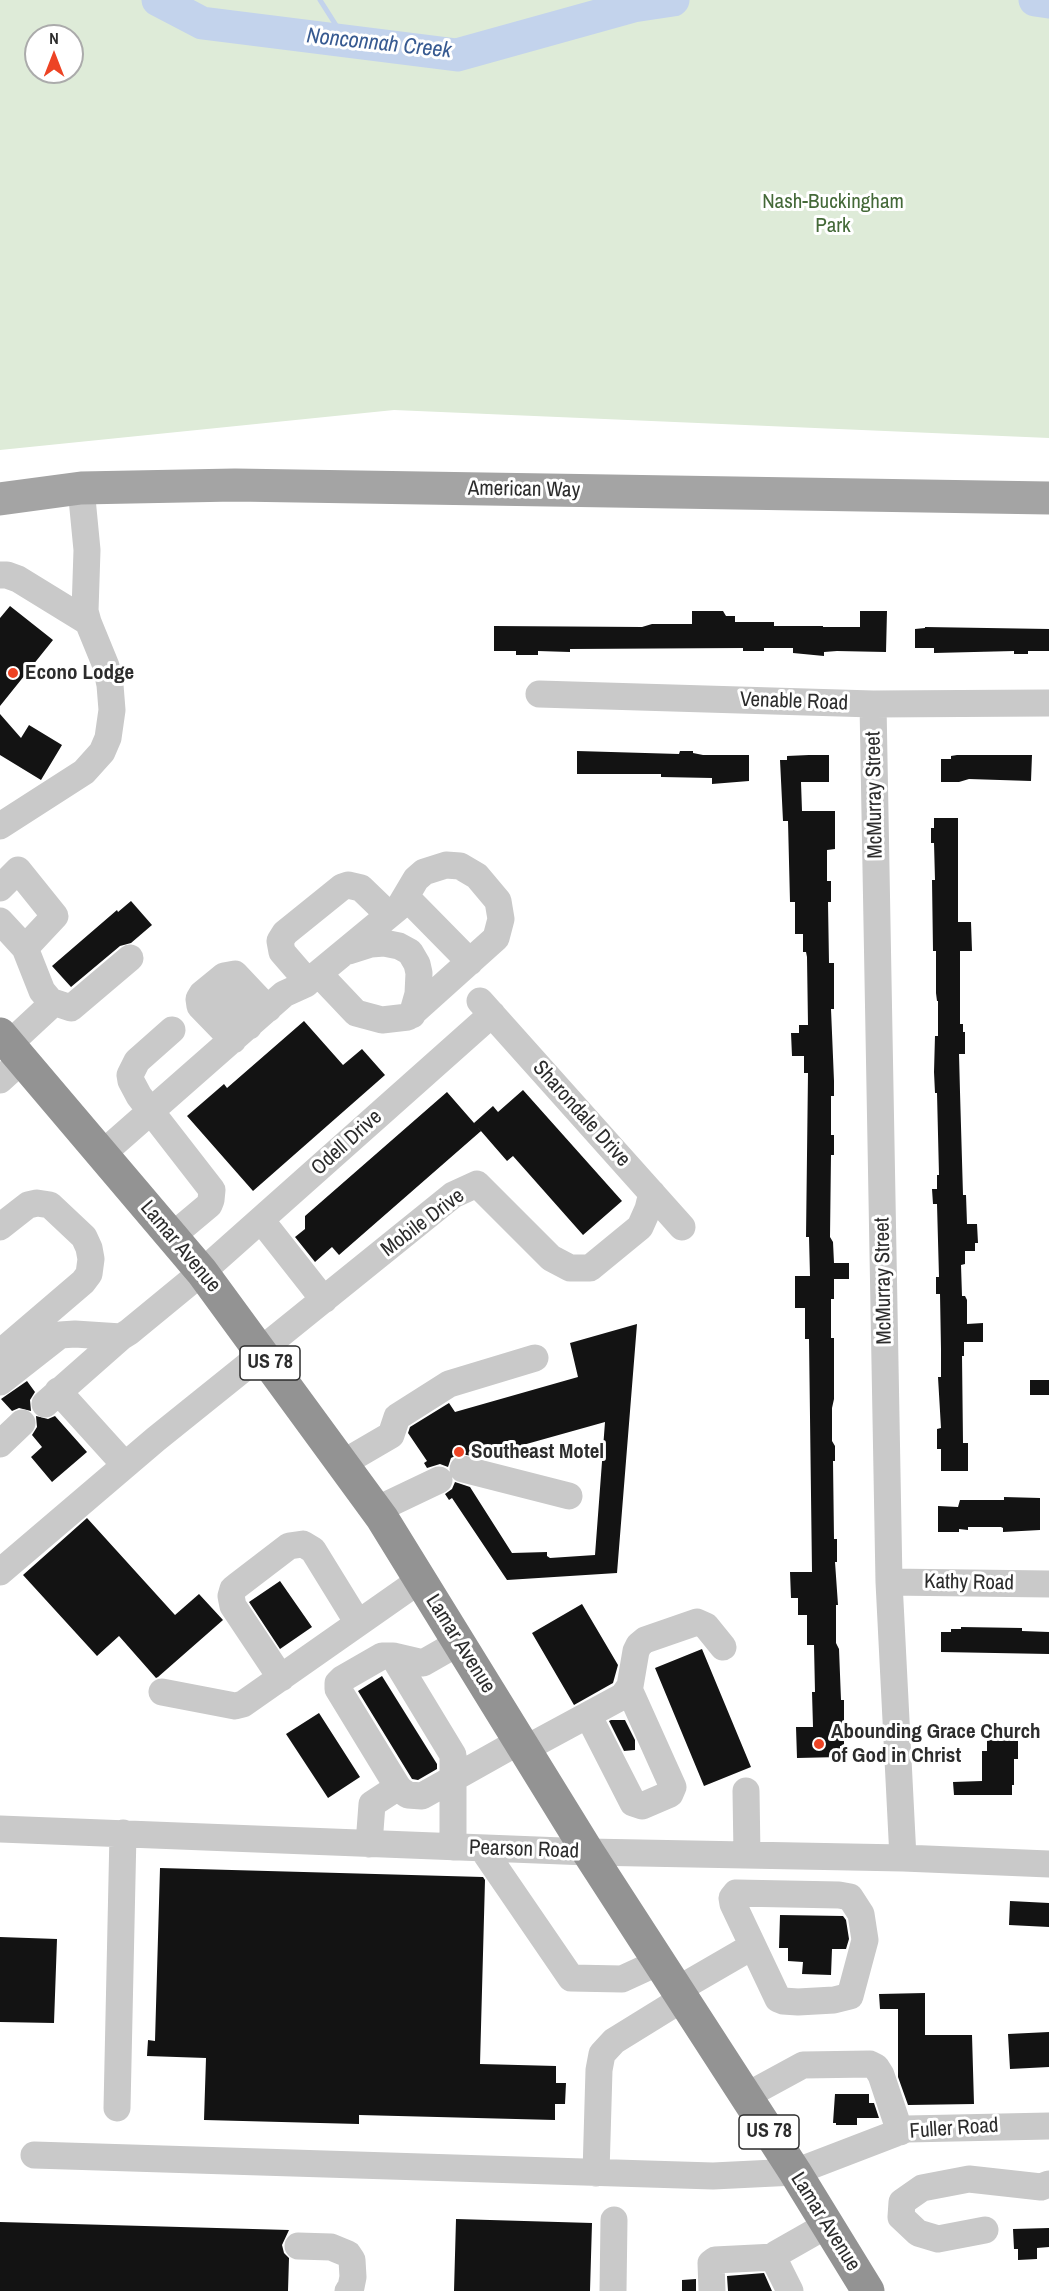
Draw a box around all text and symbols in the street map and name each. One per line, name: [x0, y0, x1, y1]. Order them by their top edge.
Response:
water label: Nonconnah Creek: [305, 23, 453, 65]
north arrow: [24, 24, 84, 84]
text: N: [49, 27, 59, 49]
park label: Nash-Buckingham Park: [762, 189, 904, 239]
street label: American Way: [468, 476, 580, 504]
place label: Econo Lodge: [25, 660, 134, 686]
marker: Econo Lodge: [6, 666, 20, 680]
street label: Venable Road: [739, 688, 849, 716]
street label: McMurray Street: [861, 731, 889, 859]
street label: Sharondale Drive: [527, 1056, 635, 1172]
street label: Odell Drive: [307, 1105, 387, 1181]
street label: Mobile Drive: [376, 1184, 470, 1262]
street label: Lamar Avenue: [134, 1196, 226, 1298]
street label: McMurray Street: [870, 1217, 898, 1345]
road number: US 78: [240, 1346, 300, 1380]
place label: Southeast Motel: [471, 1439, 604, 1465]
marker: Southeast Motel: [452, 1445, 466, 1459]
street label: Kathy Road: [924, 1570, 1014, 1596]
street label: Lamar Avenue: [420, 1590, 500, 1698]
place label: Abounding Grace Church of God in Christ: [831, 1719, 1041, 1769]
marker: Abounding Grace Church of God in Christ: [812, 1737, 826, 1751]
street label: Pearson Road: [469, 1835, 579, 1865]
street label: Fuller Road: [909, 2113, 999, 2145]
road number: US 78: [739, 2115, 799, 2149]
street label: Lamar Avenue: [785, 2168, 865, 2276]

